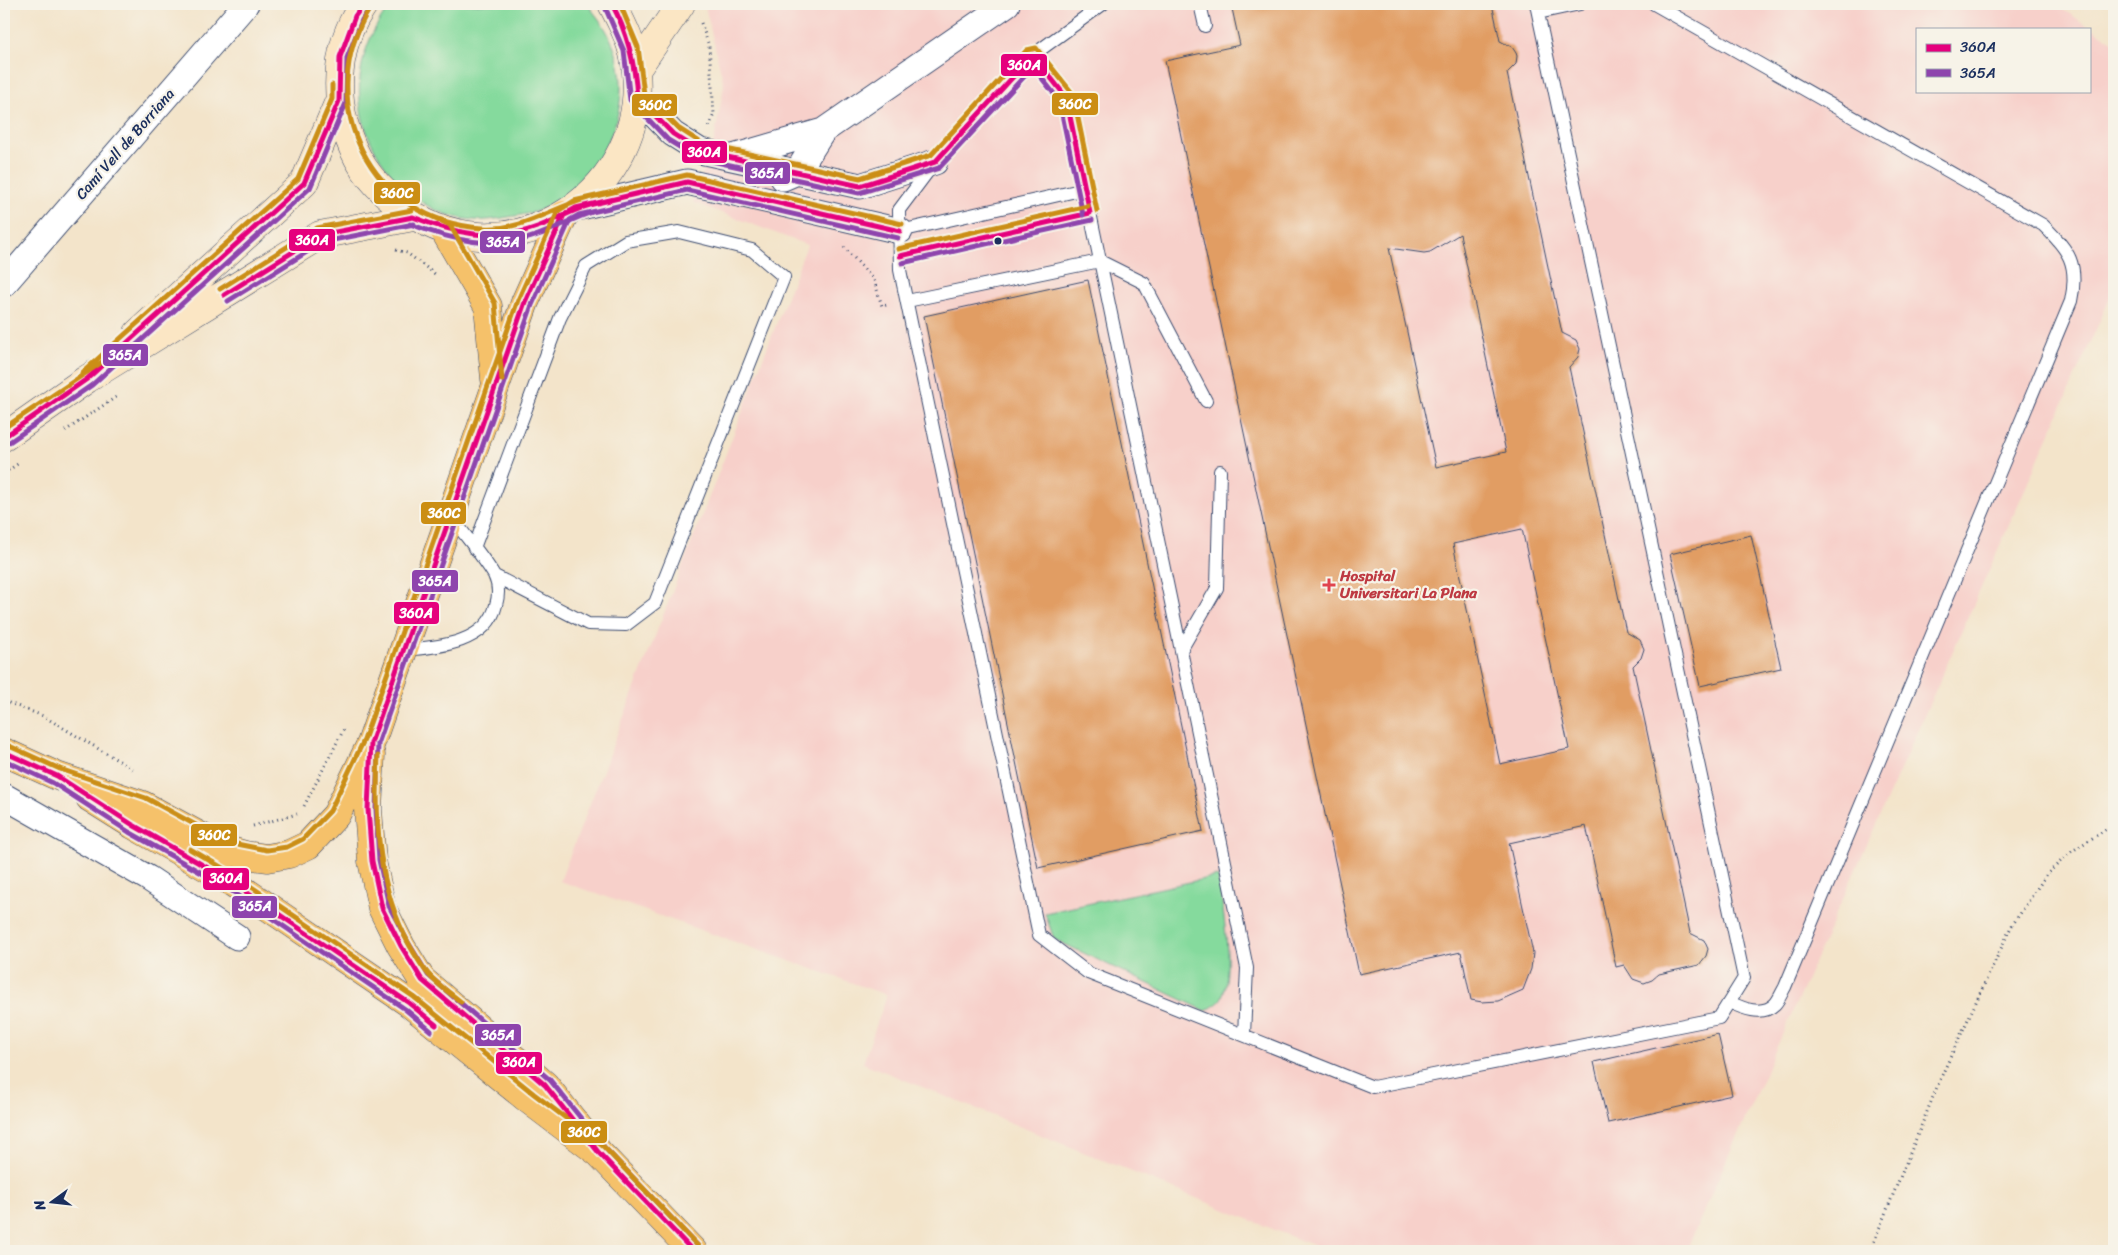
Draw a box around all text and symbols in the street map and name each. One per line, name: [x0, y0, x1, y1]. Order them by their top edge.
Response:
legend: [1916, 28, 2090, 92]
text: 360A: [1960, 34, 1996, 60]
line badge: 360A: [1000, 53, 1048, 77]
text: 360A: [1006, 53, 1041, 78]
text: 365A: [1960, 60, 1996, 86]
street label: Camí Vell de Borriana: [69, 82, 181, 206]
line badge: 360C: [1051, 92, 1099, 116]
text: 360C: [1057, 92, 1092, 117]
line badge: 360C: [631, 93, 678, 117]
text: 360C: [637, 93, 672, 118]
line badge: 360A: [681, 140, 728, 164]
text: 360A: [686, 140, 721, 165]
line badge: 365A: [744, 161, 791, 185]
text: 365A: [749, 161, 784, 186]
line badge: 360C: [373, 181, 421, 205]
text: 360C: [379, 181, 414, 206]
line badge: 360A: [288, 228, 336, 252]
text: 360A: [294, 228, 329, 253]
line badge: 365A: [479, 230, 526, 254]
text: 365A: [485, 230, 520, 255]
unlabelled marker: [993, 236, 1003, 246]
line badge: 365A: [102, 343, 149, 367]
text: 365A: [107, 343, 142, 368]
line badge: 360C: [420, 501, 467, 525]
text: 360C: [426, 501, 461, 526]
place label: Hospital Universitari La Plana: [1339, 563, 1477, 606]
line badge: 365A: [411, 569, 459, 593]
text: 365A: [417, 569, 452, 594]
marker: Hospital Universitari La Plana: [1322, 578, 1336, 592]
line badge: 360A: [393, 601, 440, 625]
text: 360A: [398, 601, 433, 626]
line badge: 360C: [190, 823, 238, 847]
text: 360C: [196, 823, 231, 848]
text: 360A: [208, 866, 243, 891]
line badge: 360A: [202, 867, 250, 891]
text: 365A: [237, 894, 272, 919]
line badge: 365A: [231, 895, 278, 919]
line badge: 365A: [474, 1023, 522, 1047]
text: 365A: [480, 1023, 515, 1048]
text: 360A: [501, 1050, 536, 1075]
line badge: 360A: [495, 1051, 543, 1075]
line badge: 360C: [560, 1120, 608, 1144]
text: 360C: [566, 1120, 601, 1145]
north arrow: [28, 1178, 78, 1228]
text: N: [27, 1197, 54, 1214]

